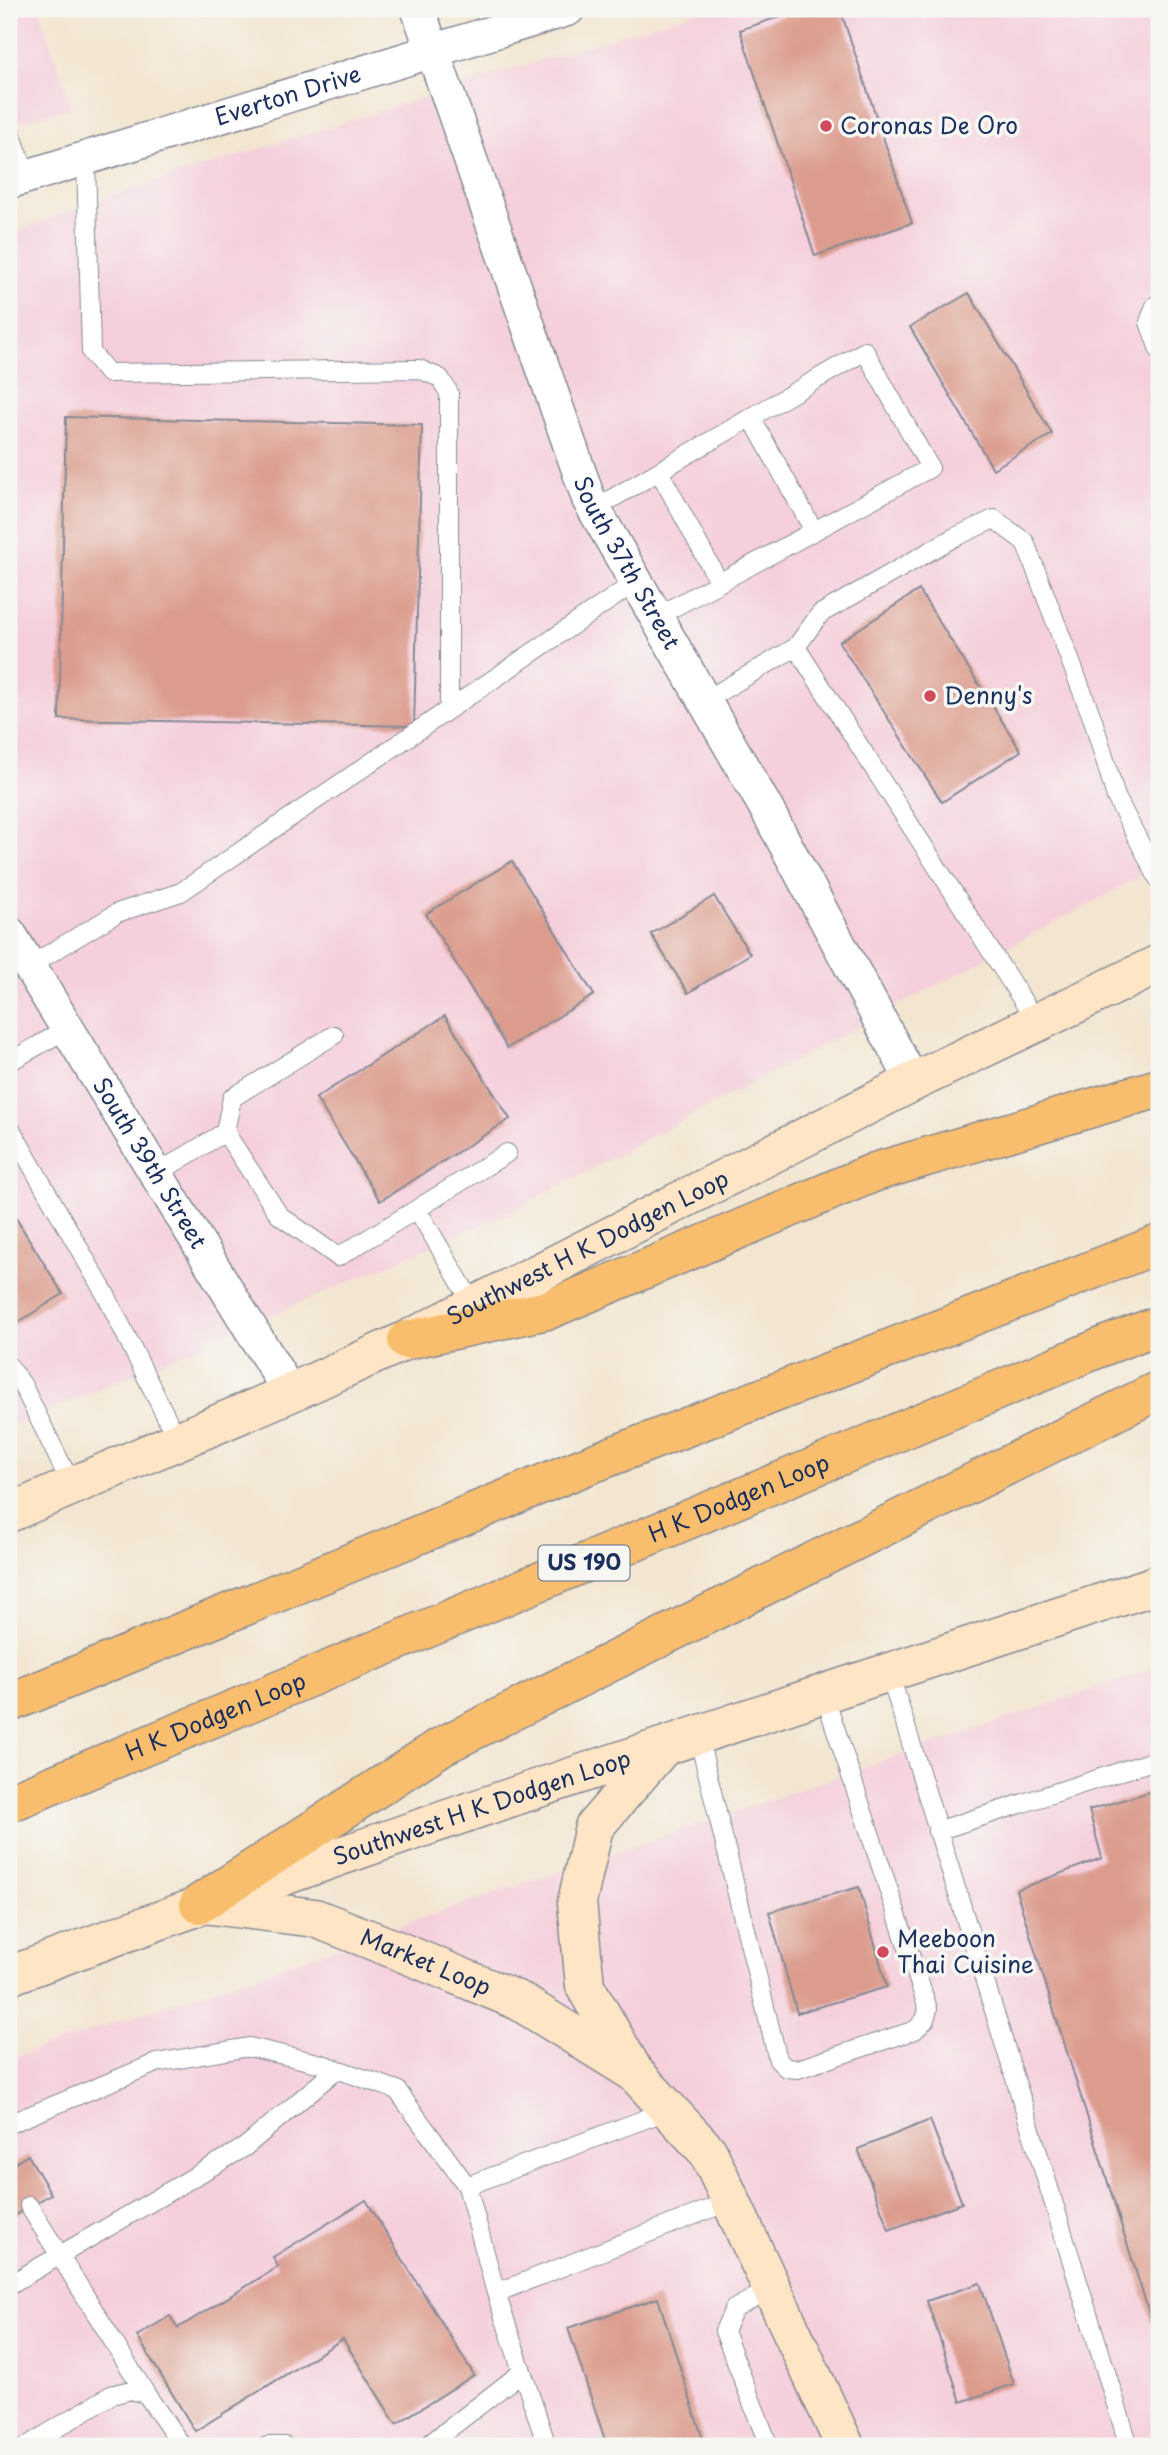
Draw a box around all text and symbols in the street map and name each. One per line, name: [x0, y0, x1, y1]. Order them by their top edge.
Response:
street label: Everton Drive: [210, 55, 365, 133]
place label: Coronas De Oro: [840, 107, 1018, 142]
marker: Coronas De Oro: [818, 118, 834, 134]
street label: South 37th Street: [566, 471, 690, 655]
place label: Denny's: [944, 677, 1032, 712]
marker: Denny's: [922, 688, 938, 704]
street label: South 39th Street: [85, 1070, 217, 1255]
street label: Southwest H K Dodgen Loop: [440, 1160, 734, 1333]
street label: H K Dodgen Loop: [643, 1444, 834, 1550]
road number: US 190: [538, 1546, 630, 1580]
street label: H K Dodgen Loop: [119, 1662, 311, 1769]
street label: Southwest H K Dodgen Loop: [328, 1739, 635, 1873]
street label: Market Loop: [356, 1919, 497, 2004]
place label: Meeboon Thai Cuisine: [897, 1920, 1034, 1981]
marker: Meeboon Thai Cuisine: [875, 1944, 891, 1960]

